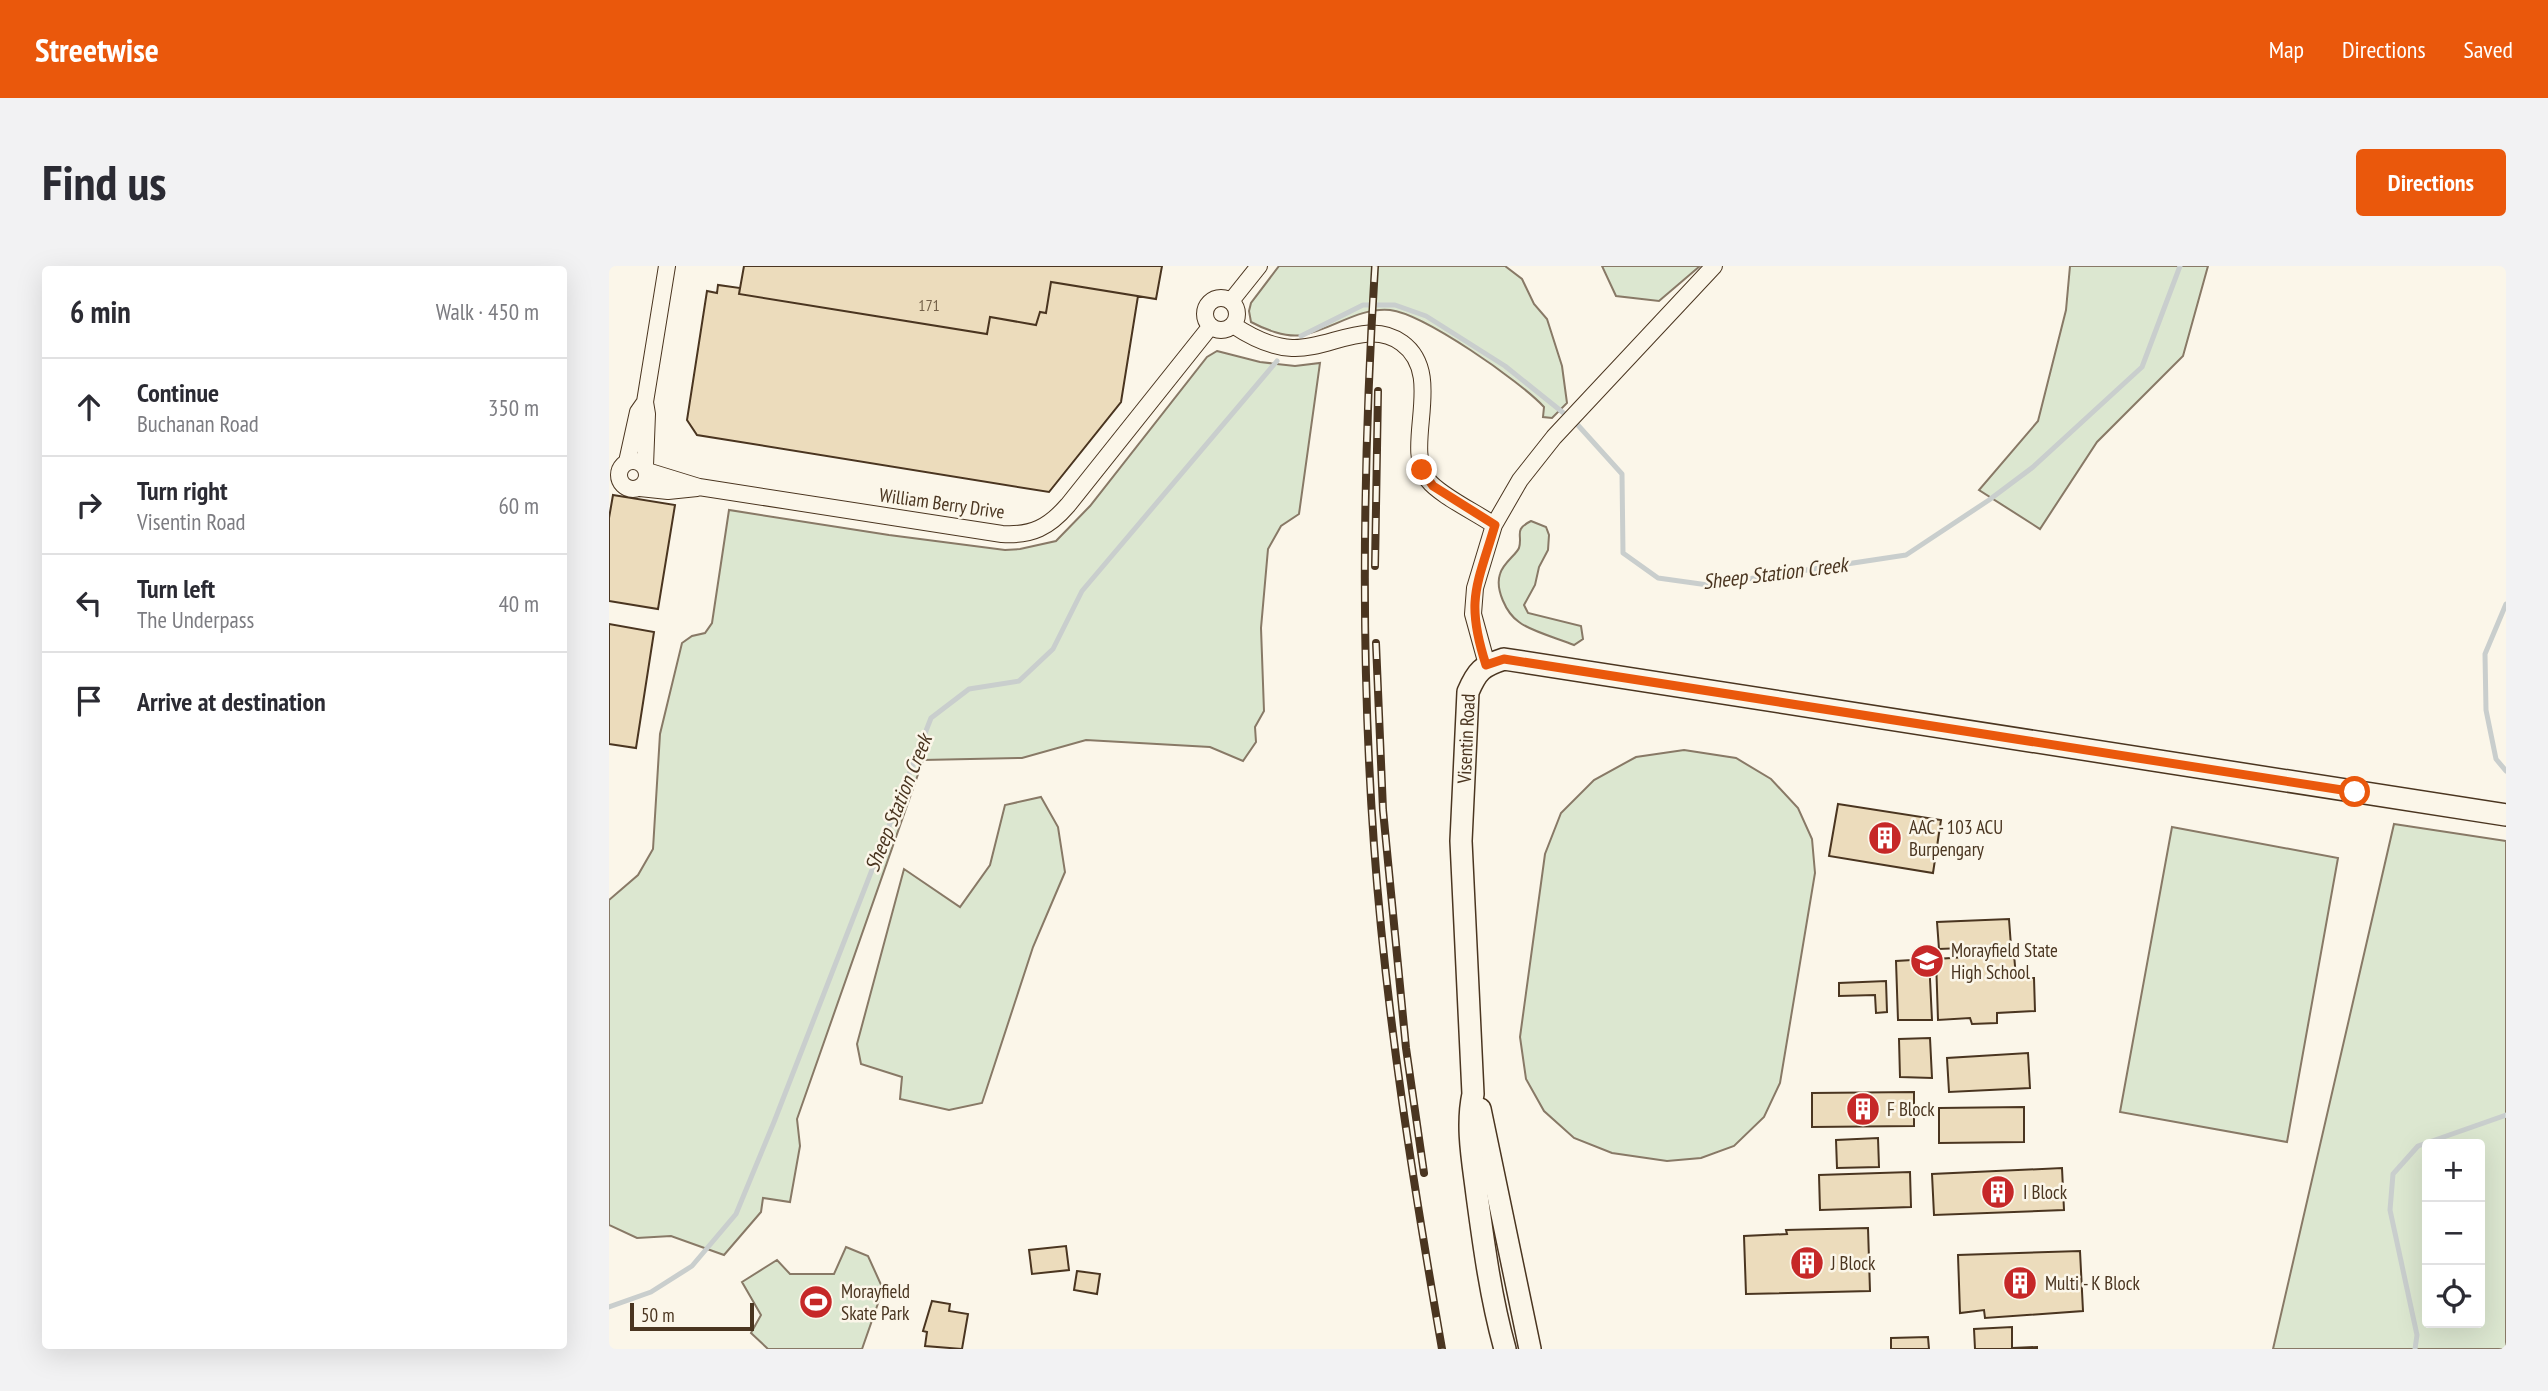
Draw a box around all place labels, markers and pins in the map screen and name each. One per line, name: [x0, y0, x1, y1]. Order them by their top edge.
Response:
place label: AAC - 103 ACU Burpengary: [1909, 815, 2003, 861]
building icon: AAC - 103 ACU Burpengary: [1866, 819, 1904, 857]
place label: Morayfield State High School: [1951, 938, 2058, 984]
school or university icon: Morayfield State High School: [1908, 942, 1946, 980]
building icon: F Block: [1844, 1090, 1882, 1128]
place label: F Block: [1887, 1097, 1935, 1121]
building icon: I Block: [1979, 1173, 2017, 1211]
place label: I Block: [2023, 1180, 2068, 1204]
building icon: J Block: [1788, 1244, 1826, 1282]
place label: J Block: [1830, 1251, 1876, 1275]
building icon: Multi - K Block: [2001, 1264, 2039, 1302]
place label: Multi - K Block: [2045, 1271, 2141, 1295]
place label: Morayfield Skate Park: [841, 1279, 910, 1325]
sports icon: Morayfield Skate Park: [797, 1283, 835, 1321]

